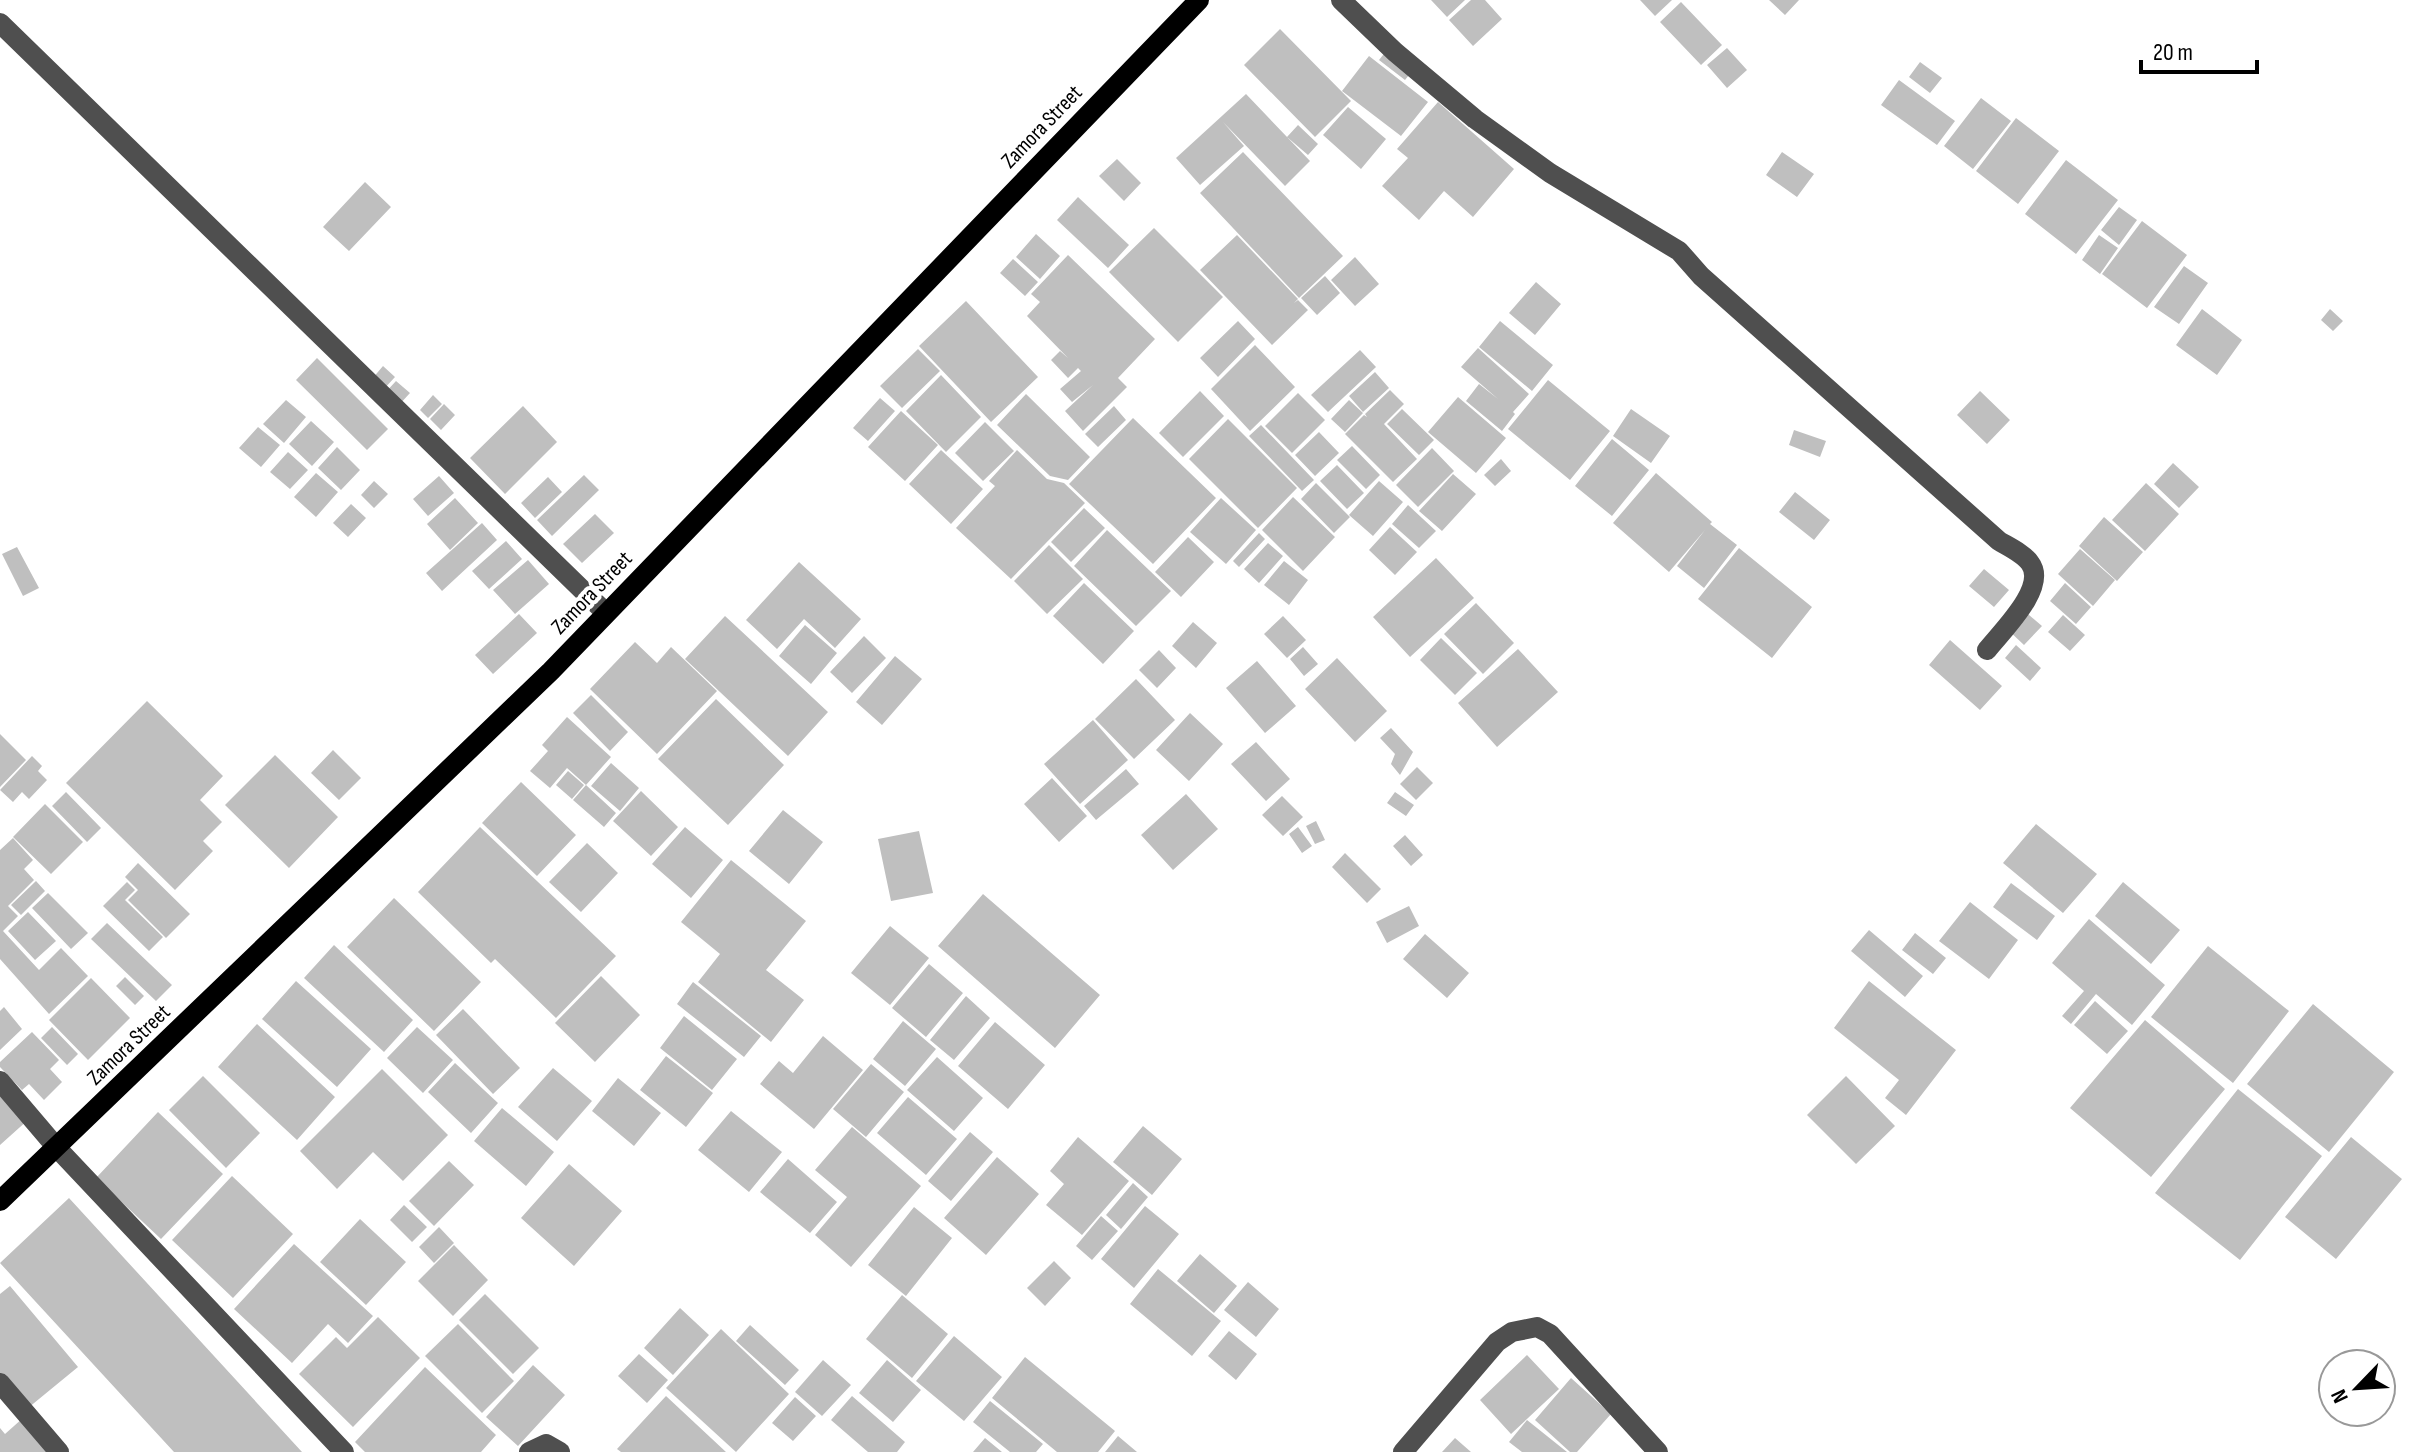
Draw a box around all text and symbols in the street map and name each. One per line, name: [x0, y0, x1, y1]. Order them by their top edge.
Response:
scale bar: [2141, 24, 2257, 74]
text: 20 m: [2153, 38, 2193, 67]
street label: Zamora Street: [996, 80, 1088, 174]
street label: Zamora Street: [546, 546, 638, 640]
street label: Zamora Street: [82, 999, 176, 1091]
north arrow: [2317, 1348, 2397, 1428]
text: N: [2326, 1385, 2355, 1407]

